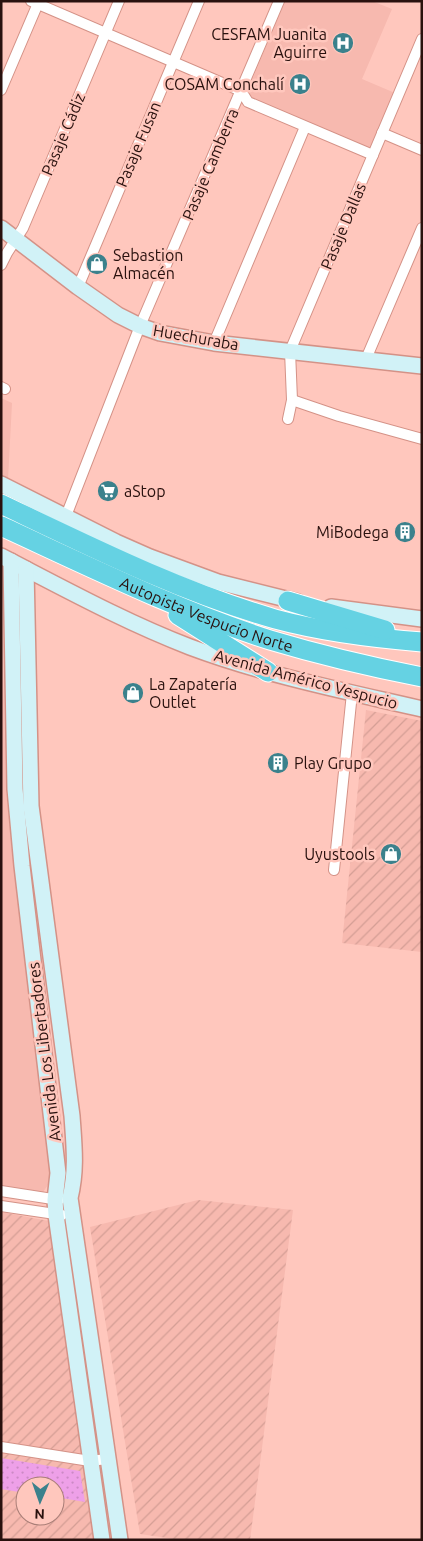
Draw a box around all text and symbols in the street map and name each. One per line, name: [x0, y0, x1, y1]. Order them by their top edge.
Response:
place label: CESFAM Juanita Aguirre: [211, 25, 327, 61]
hospital icon: CESFAM Juanita Aguirre: [331, 31, 355, 55]
hospital icon: COSAM Conchalí: [288, 72, 312, 96]
place label: COSAM Conchalí: [164, 75, 285, 93]
street label: Pasaje Cádiz: [38, 90, 88, 178]
street label: Pasaje Fusan: [112, 99, 164, 189]
street label: Pasaje Camberra: [178, 105, 242, 223]
street label: Pasaje Dallas: [317, 180, 369, 272]
place label: Sebastion Almacén: [113, 246, 183, 282]
shop icon: Sebastion Almacén: [85, 252, 109, 276]
street label: Huechuraba: [152, 321, 240, 353]
supermarket icon: aStop: [96, 479, 120, 503]
place label: aStop: [124, 482, 166, 500]
building icon: MiBodega: [393, 520, 417, 544]
place label: MiBodega: [316, 523, 389, 541]
street label: Autopista Vespucio Norte: [117, 573, 295, 655]
street label: Avenida Américo Vespucio: [212, 646, 400, 712]
place label: La Zapatería Outlet: [149, 675, 237, 711]
shop icon: La Zapatería Outlet: [121, 681, 145, 705]
building icon: Play Grupo: [266, 751, 290, 775]
place label: Play Grupo: [294, 754, 372, 772]
shop icon: Uyustools: [379, 842, 403, 866]
place label: Uyustools: [304, 845, 375, 863]
street label: Avenida Los Libertadores: [24, 961, 64, 1143]
north arrow: [15, 1476, 65, 1526]
text: N: [34, 1506, 45, 1522]

